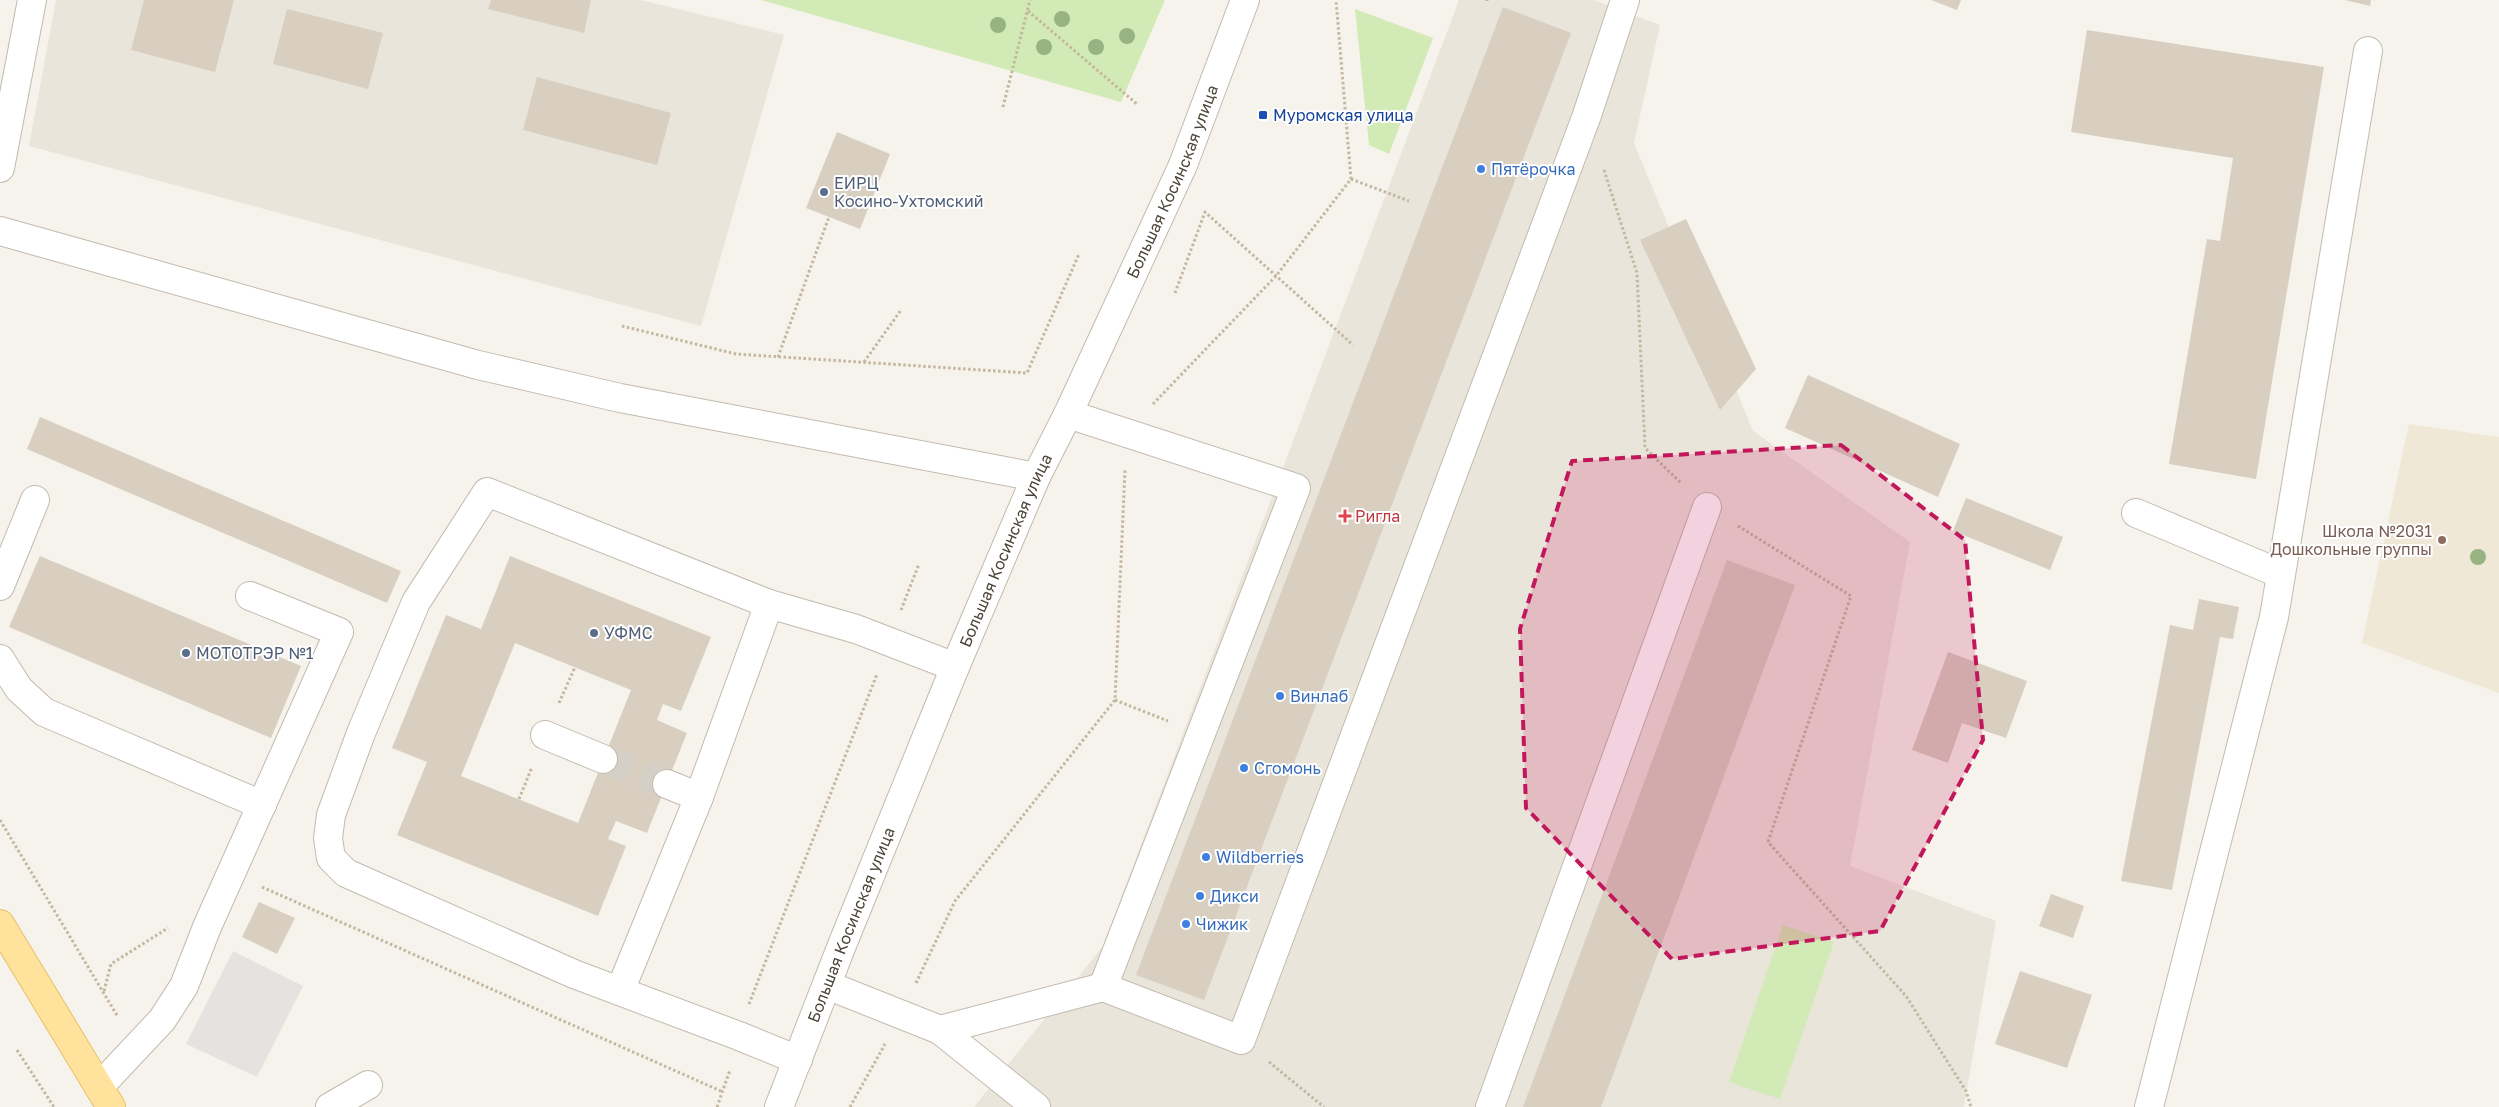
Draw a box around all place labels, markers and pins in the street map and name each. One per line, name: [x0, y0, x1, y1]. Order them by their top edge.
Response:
place label: Муромская улица: [1273, 105, 1413, 125]
marker: Муромская улица: [1257, 109, 1269, 121]
place label: Пятёрочка: [1491, 159, 1575, 179]
marker: Пятёрочка: [1475, 163, 1487, 175]
place label: ЕИРЦ Косино-Ухтомский: [834, 173, 984, 211]
marker: ЕИРЦ Косино-Ухтомский: [818, 186, 830, 198]
place label: Ригла: [1355, 506, 1400, 526]
marker: Ригла: [1339, 510, 1351, 522]
place label: Школа №2031 Дошкольные группы: [2270, 521, 2432, 559]
marker: Школа №2031 Дошкольные группы: [2436, 534, 2448, 546]
place label: УФМС: [604, 623, 653, 643]
marker: УФМС: [588, 627, 600, 639]
place label: МОТОТРЭР №1: [196, 643, 314, 663]
marker: МОТОТРЭР №1: [180, 647, 192, 659]
place label: Винлаб: [1290, 686, 1348, 706]
marker: Винлаб: [1274, 690, 1286, 702]
place label: Сгомонь: [1254, 758, 1321, 778]
marker: Сгомонь: [1238, 762, 1250, 774]
place label: Wildberries: [1216, 847, 1304, 867]
marker: Wildberries: [1200, 851, 1212, 863]
place label: Дикси: [1210, 886, 1259, 906]
marker: Дикси: [1194, 890, 1206, 902]
place label: Чижик: [1196, 914, 1248, 934]
marker: Чижик: [1180, 918, 1192, 930]

